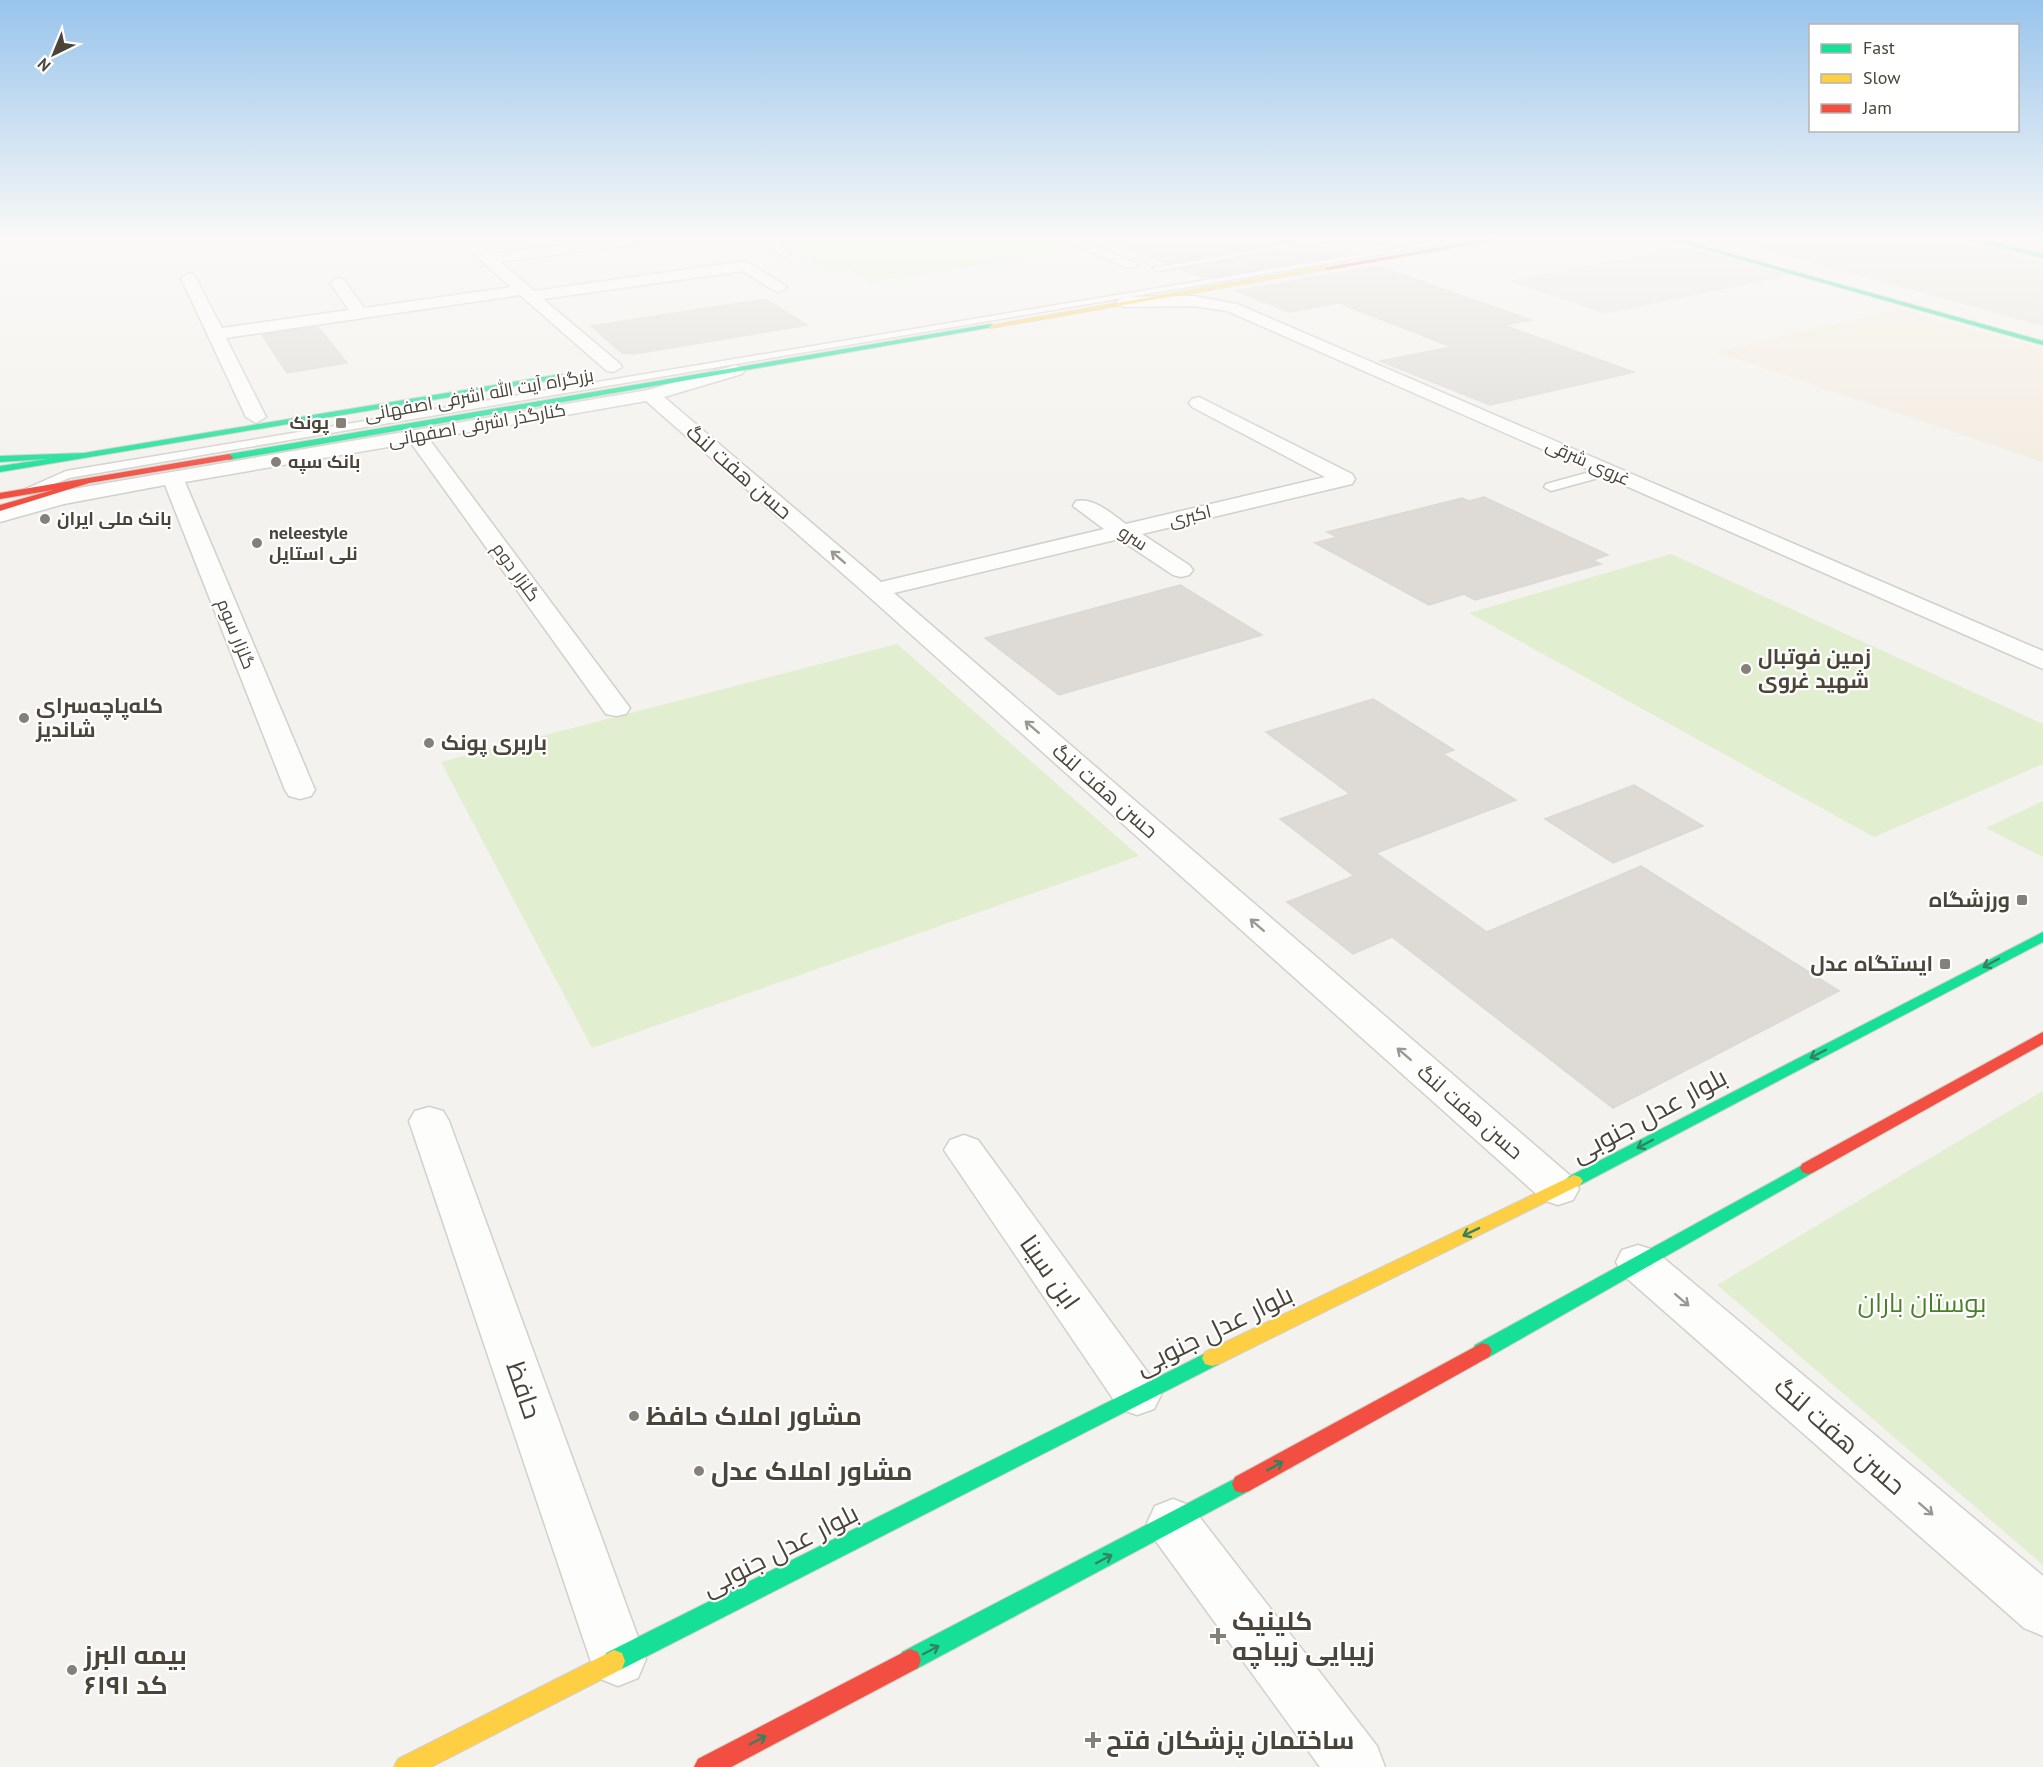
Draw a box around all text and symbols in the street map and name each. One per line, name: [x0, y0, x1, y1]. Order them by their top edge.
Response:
north arrow: [24, 24, 84, 84]
legend: [1809, 24, 2019, 132]
text: Fast: [1863, 36, 1895, 59]
text: N: [33, 54, 54, 76]
text: Slow: [1863, 66, 1901, 89]
text: Jam: [1862, 96, 1892, 119]
street label: بزرگراه آیت الله اشرفی اصفهانی: [363, 363, 595, 426]
street label: کنارگذر اشرفی اصفهانی: [386, 398, 567, 451]
place label: پونک: [289, 411, 329, 435]
marker: پونک: [334, 416, 348, 430]
street label: حسن هفت لنگ: [681, 418, 798, 525]
street label: غروی شرقی: [1542, 433, 1634, 490]
place label: بانک سپه: [288, 450, 361, 474]
marker: بانک سپه: [269, 455, 283, 469]
street label: اکبری: [1166, 499, 1213, 532]
place label: بانک ملی ایران: [57, 507, 172, 530]
marker: بانک ملی ایران: [38, 512, 52, 526]
street label: سرو: [1115, 520, 1152, 555]
place label: neleestyle نلی استایل: [269, 521, 358, 565]
marker: neleestyle نلی استایل: [250, 536, 264, 550]
street label: گلزار دوم: [487, 538, 545, 606]
one-way arrow: [831, 550, 846, 564]
street label: گلزار سوم: [211, 595, 261, 673]
place label: زمین فوتبال شهید غروی: [1758, 643, 1871, 694]
marker: زمین فوتبال شهید غروی: [1739, 662, 1753, 676]
place label: کله‌پاچه‌سرای شاندیز: [35, 692, 163, 743]
marker: کله‌پاچه‌سرای شاندیز: [17, 711, 31, 725]
one-way arrow: [1025, 720, 1040, 734]
place label: باربری پونک: [441, 729, 547, 758]
marker: باربری پونک: [422, 736, 436, 750]
street label: حسن هفت لنگ: [1047, 737, 1164, 844]
place label: ورزشگاه: [1929, 886, 2010, 913]
marker: ورزشگاه: [2015, 893, 2029, 907]
one-way arrow: [1250, 918, 1265, 932]
place label: ایستگاه عدل: [1810, 950, 1933, 977]
marker: ایستگاه عدل: [1938, 957, 1952, 971]
one-way arrow: [1982, 958, 2000, 970]
one-way arrow: [1396, 1047, 1411, 1061]
one-way arrow: [1810, 1048, 1828, 1060]
street label: حسن هفت لنگ: [1412, 1058, 1529, 1165]
street label: بلوار عدل جنوبی: [1565, 1060, 1732, 1169]
one-way arrow: [1637, 1139, 1655, 1150]
one-way arrow: [1463, 1226, 1481, 1238]
street label: ابن سینا: [1013, 1228, 1088, 1315]
street label: بلوار عدل جنوبی: [1130, 1277, 1298, 1382]
park label: بوستان باران: [1858, 1286, 1986, 1319]
one-way arrow: [1674, 1293, 1690, 1306]
street label: حافظ: [499, 1357, 550, 1423]
street label: حسن هفت لنگ: [1768, 1370, 1913, 1502]
place label: مشاور املاک حافظ: [646, 1399, 862, 1432]
marker: مشاور املاک حافظ: [627, 1409, 641, 1423]
place label: مشاور املاک عدل: [711, 1454, 912, 1487]
one-way arrow: [1266, 1460, 1283, 1472]
marker: مشاور املاک عدل: [692, 1464, 706, 1478]
street label: بلوار عدل جنوبی: [696, 1496, 864, 1603]
one-way arrow: [1918, 1502, 1933, 1516]
one-way arrow: [1095, 1553, 1112, 1565]
place label: کلینیک زیبایی زیباچه: [1232, 1604, 1375, 1669]
marker: کلینیک زیبایی زیباچه: [1209, 1627, 1227, 1645]
place label: بیمه البرز کد ۶۱۹۱: [83, 1638, 187, 1701]
one-way arrow: [922, 1643, 940, 1655]
marker: بیمه البرز کد ۶۱۹۱: [65, 1663, 79, 1677]
place label: ساختمان پزشکان فتح: [1106, 1723, 1354, 1758]
marker: ساختمان پزشکان فتح: [1084, 1731, 1102, 1749]
one-way arrow: [749, 1734, 766, 1746]

